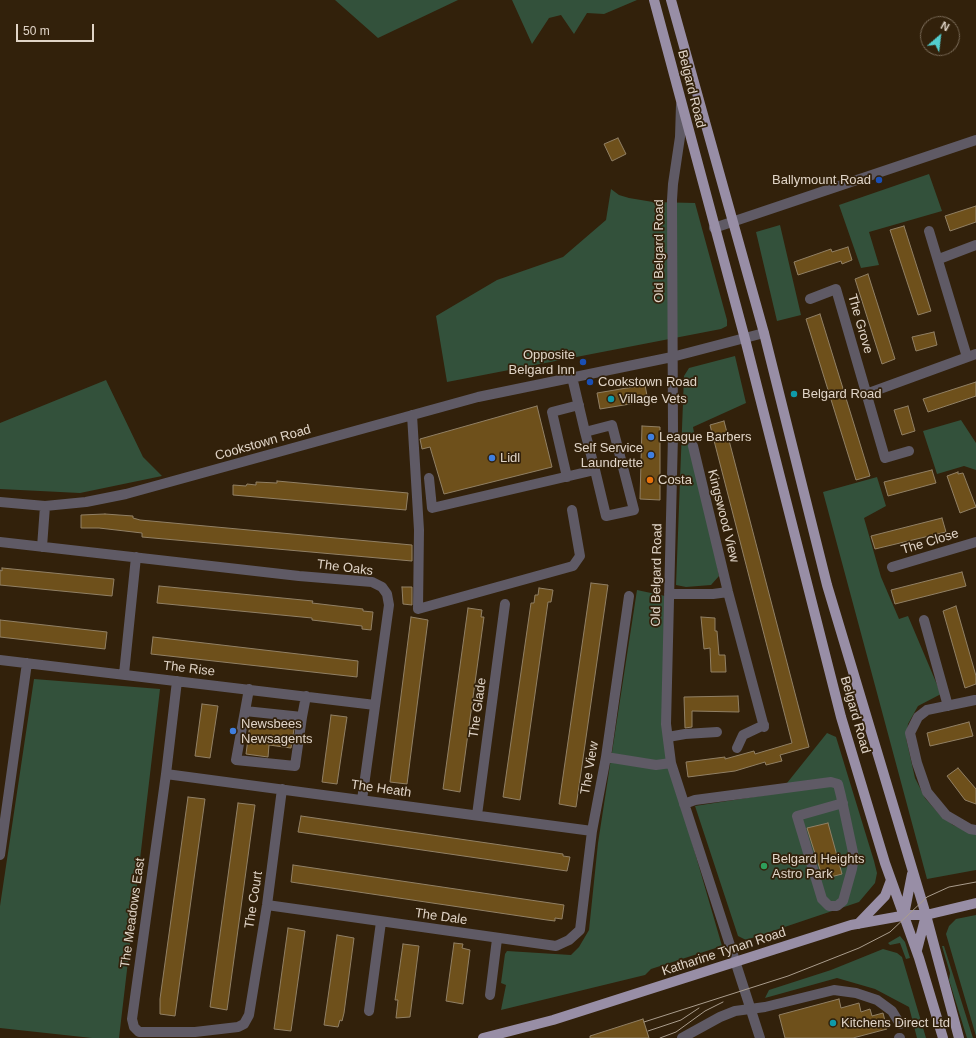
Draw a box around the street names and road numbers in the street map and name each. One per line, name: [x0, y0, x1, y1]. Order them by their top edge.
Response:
street label: Belgard Road: [674, 49, 708, 129]
street label: Old Belgard Road: [651, 199, 667, 303]
street label: The Grove: [844, 292, 876, 356]
street label: Cookstown Road: [213, 422, 313, 464]
street label: Kingswood View: [704, 468, 742, 564]
street label: Old Belgard Road: [648, 523, 666, 627]
street label: The Close: [899, 526, 961, 558]
street label: The Oaks: [316, 557, 374, 579]
street label: The Rise: [162, 658, 216, 680]
street label: Belgard Road: [837, 675, 873, 755]
street label: The Glade: [466, 677, 490, 739]
street label: The View: [578, 740, 602, 796]
street label: The Heath: [350, 777, 412, 801]
street label: The Meadows East: [118, 857, 148, 969]
street label: The Court: [242, 870, 266, 930]
street label: The Dale: [414, 906, 468, 928]
street label: Katharine Tynan Road: [660, 925, 788, 979]

